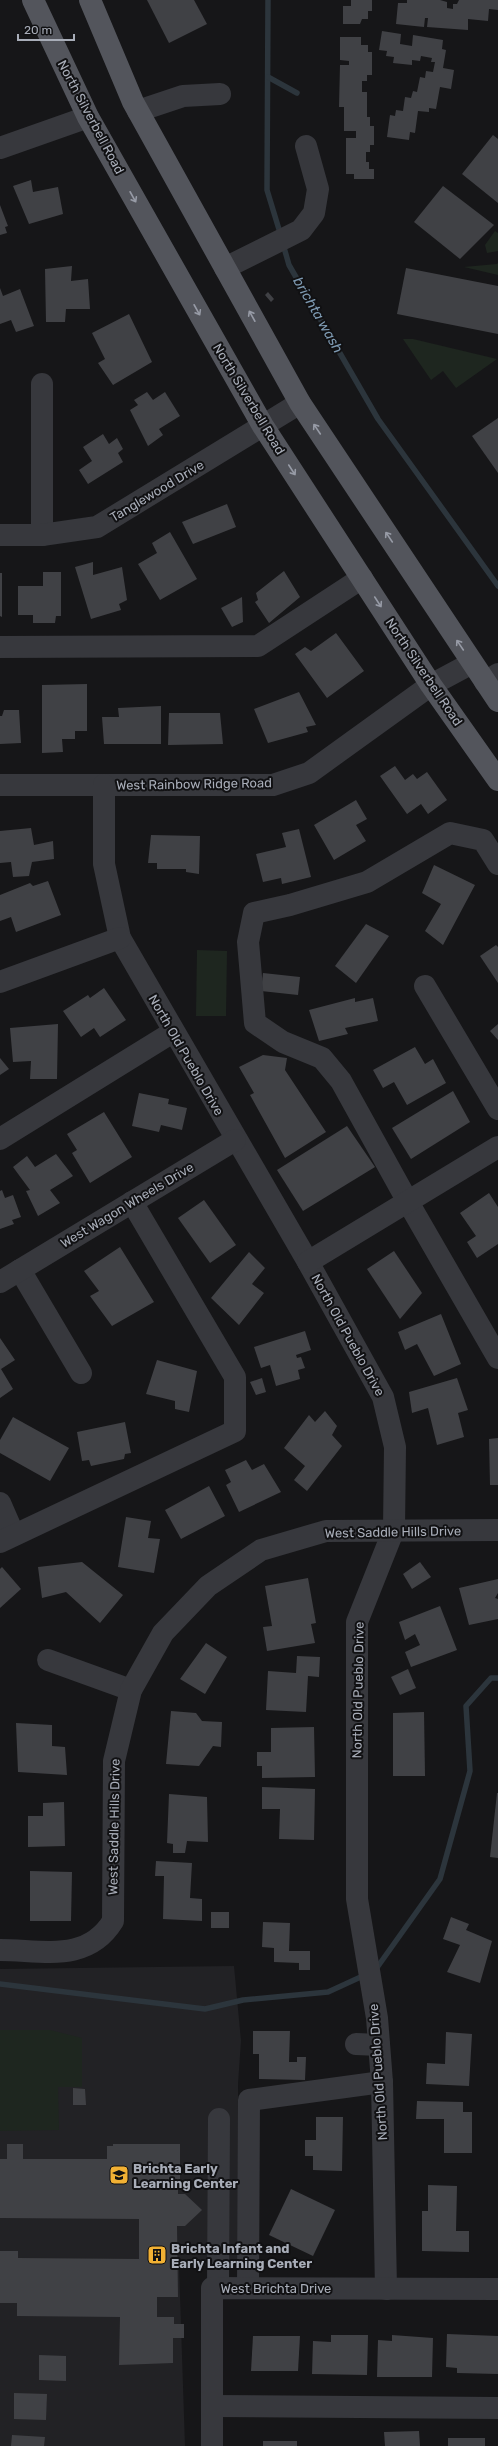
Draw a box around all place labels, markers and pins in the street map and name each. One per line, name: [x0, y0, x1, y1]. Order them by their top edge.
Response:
place label: Brichta Early Learning Center: [133, 2161, 238, 2191]
school or university icon: Brichta Early Learning Center: [108, 2164, 130, 2186]
place label: Brichta Infant and Early Learning Center: [171, 2241, 312, 2271]
building icon: Brichta Infant and Early Learning Center: [146, 2244, 168, 2266]

